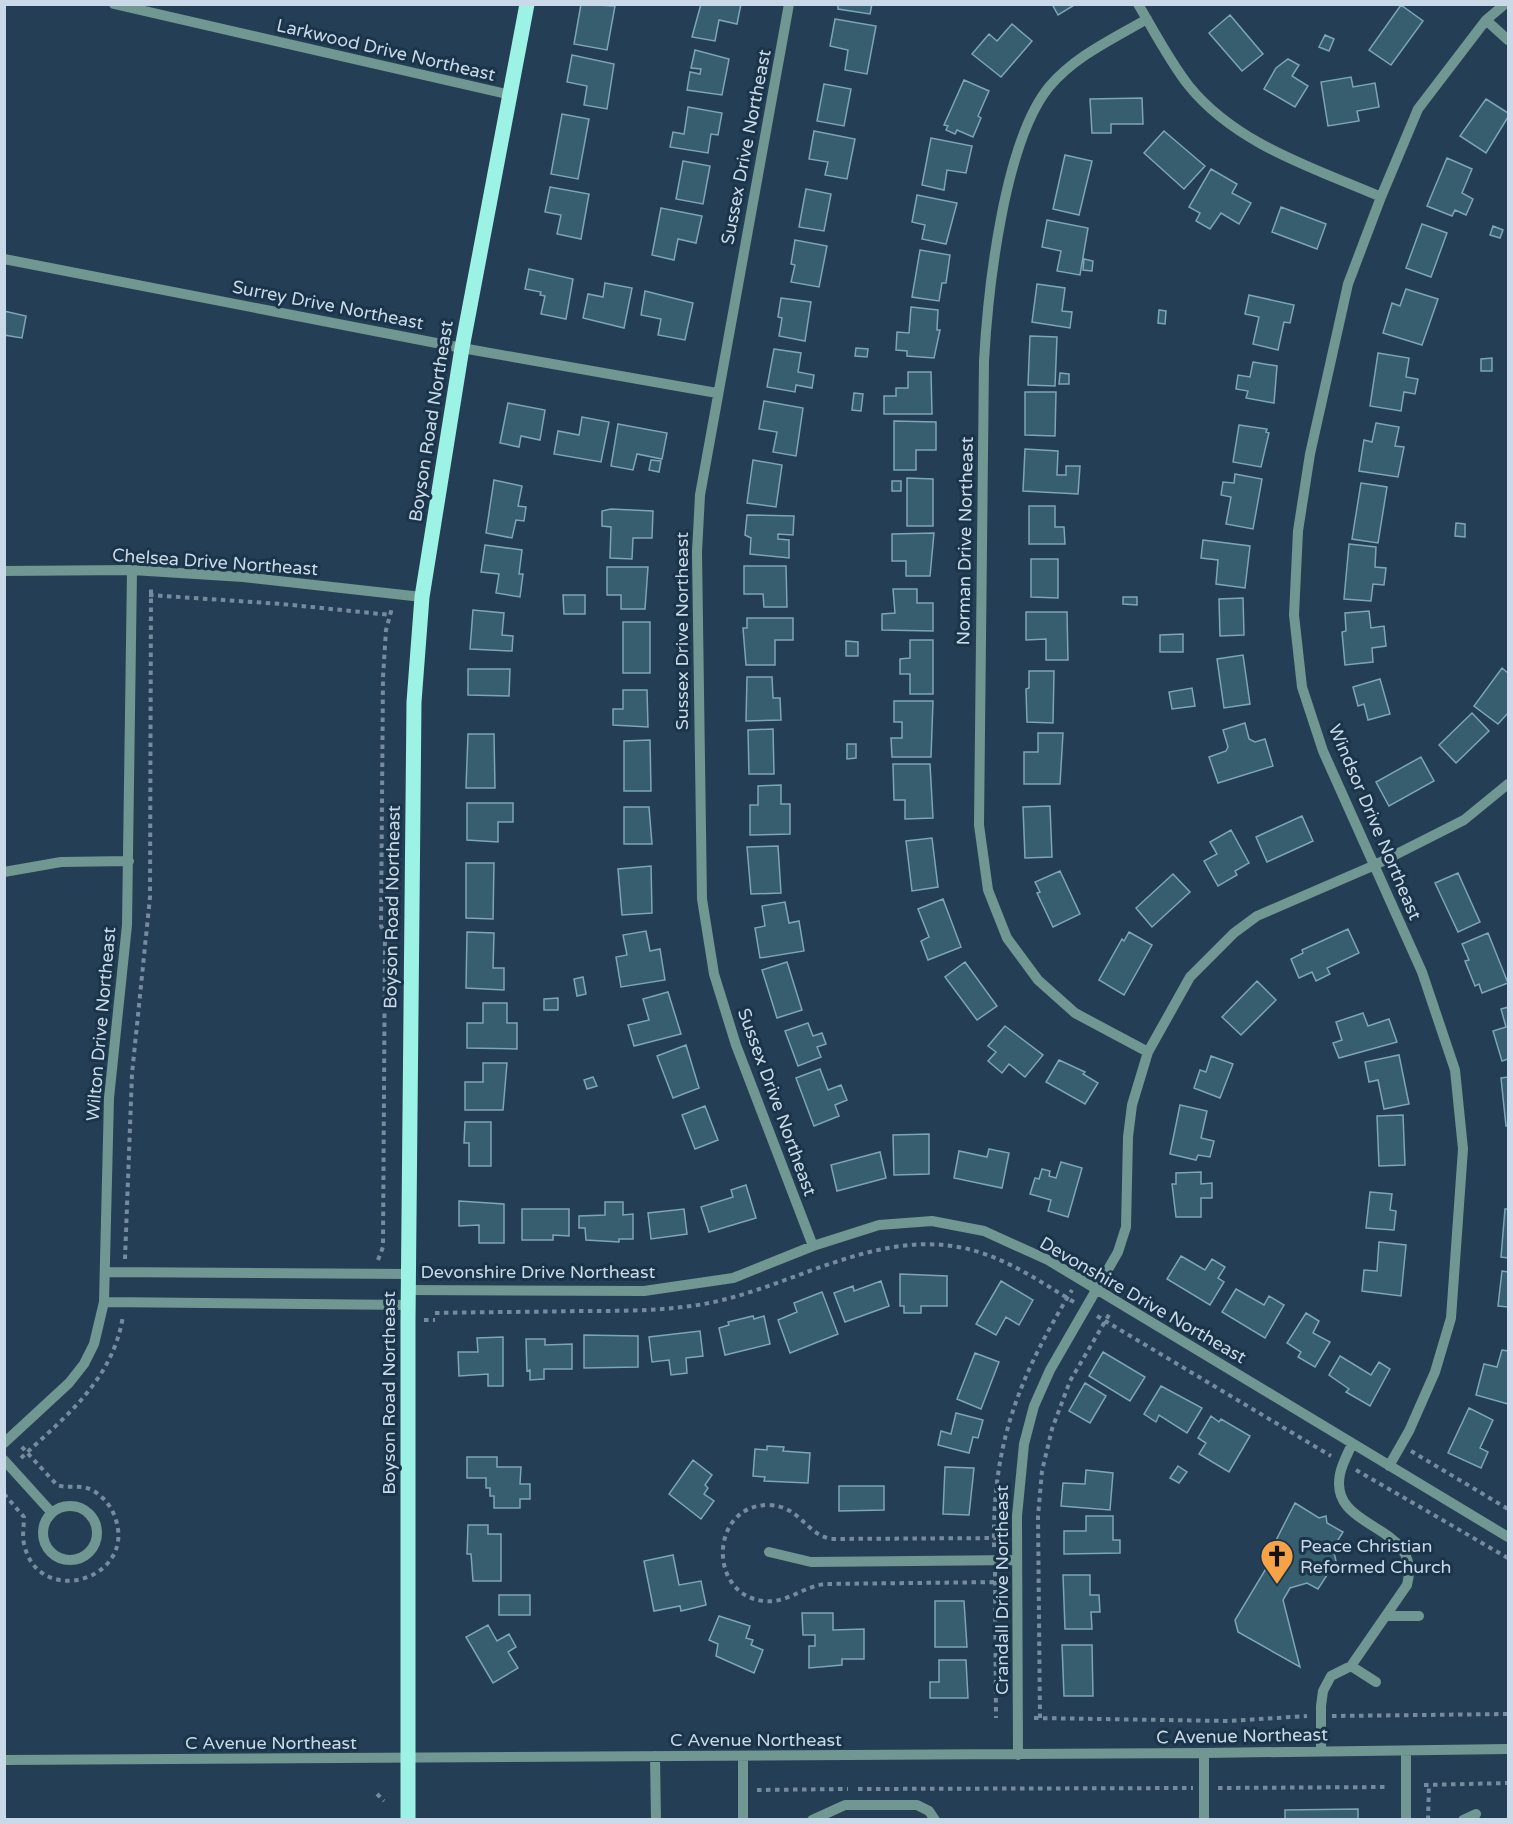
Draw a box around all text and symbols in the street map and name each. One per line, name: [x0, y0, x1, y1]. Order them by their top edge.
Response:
street label: Larkwood Drive Northeast: [274, 14, 498, 86]
street label: Sussex Drive Northeast: [716, 47, 776, 246]
street label: Surrey Drive Northeast: [230, 276, 426, 334]
street label: Boyson Road Northeast: [404, 319, 458, 523]
street label: Norman Drive Northeast: [952, 436, 978, 646]
street label: Sussex Drive Northeast: [671, 532, 693, 730]
street label: Chelsea Drive Northeast: [111, 544, 319, 580]
street label: Windsor Drive Northeast: [1324, 721, 1426, 923]
street label: Boyson Road Northeast: [379, 805, 405, 1009]
street label: Wilton Drive Northeast: [82, 926, 120, 1122]
street label: Sussex Drive Northeast: [733, 1005, 821, 1199]
street label: Devonshire Drive Northeast: [1036, 1232, 1250, 1368]
street label: Devonshire Drive Northeast: [421, 1261, 656, 1283]
street label: Boyson Road Northeast: [378, 1291, 400, 1495]
street label: Crandall Drive Northeast: [991, 1485, 1013, 1695]
place label: Peace Christian Reformed Church: [1300, 1535, 1452, 1578]
church icon: Peace Christian Reformed Church: [1259, 1538, 1295, 1585]
street label: C Avenue Northeast: [1156, 1723, 1328, 1748]
street label: C Avenue Northeast: [670, 1729, 842, 1751]
street label: C Avenue Northeast: [185, 1732, 357, 1754]

